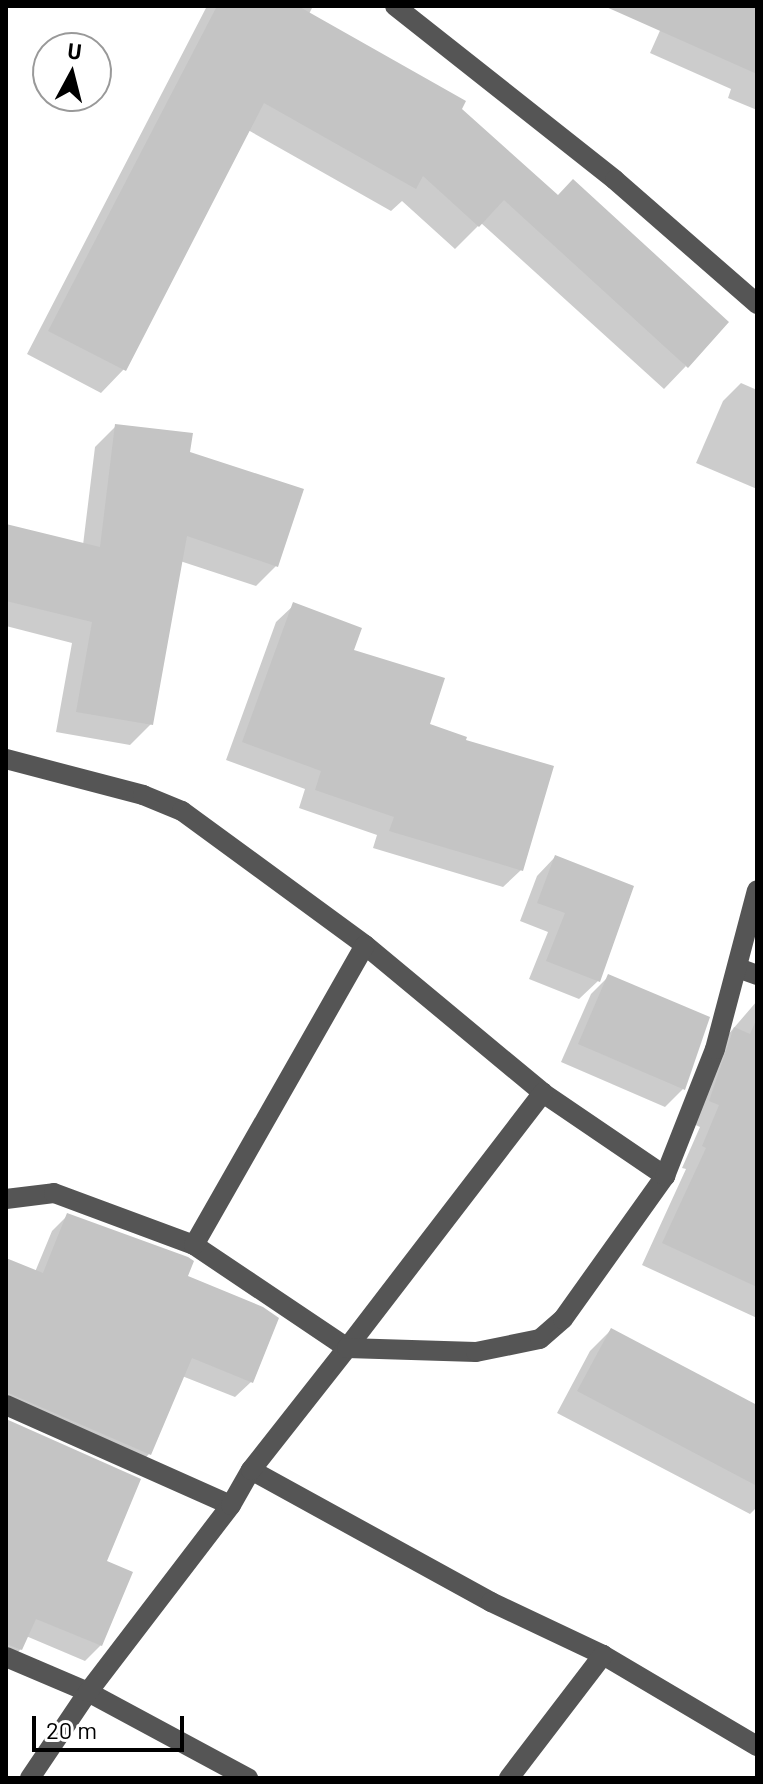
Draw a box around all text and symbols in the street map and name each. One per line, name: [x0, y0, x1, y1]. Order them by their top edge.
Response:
north arrow: [32, 32, 112, 112]
text: U: [66, 36, 83, 64]
scale bar: [36, 1700, 188, 1750]
text: 20 m: [46, 1715, 97, 1744]

